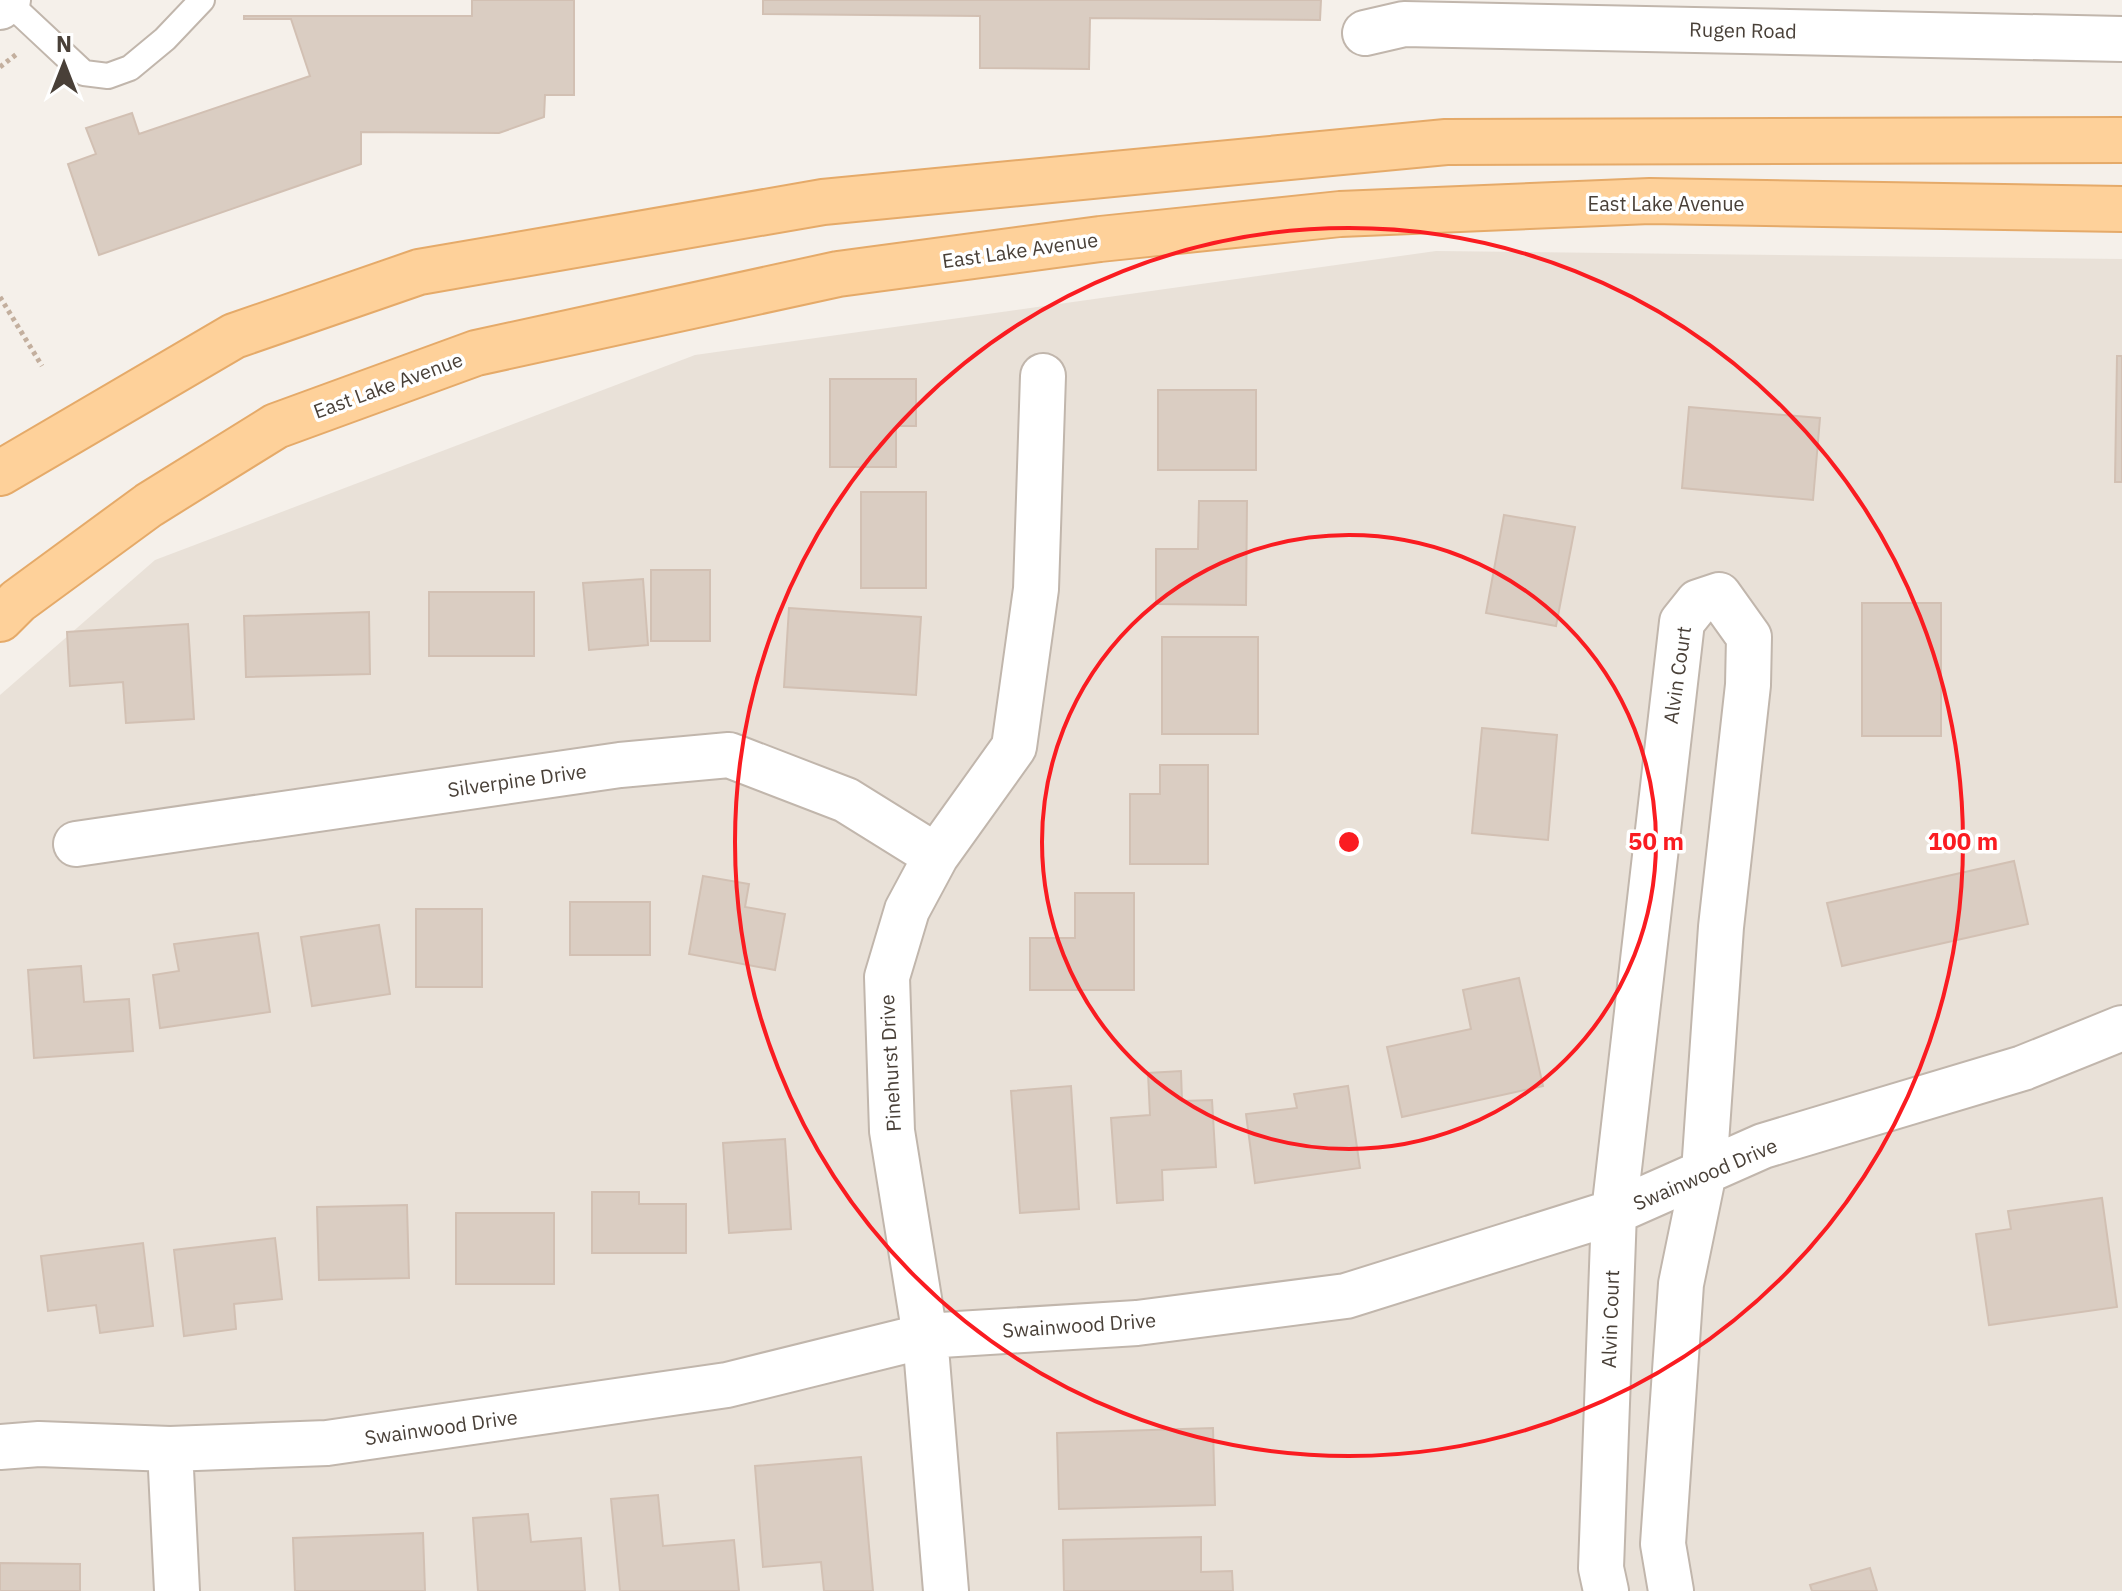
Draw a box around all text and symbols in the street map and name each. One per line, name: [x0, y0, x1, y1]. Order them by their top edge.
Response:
street label: Rugen Road: [1689, 16, 1797, 44]
north arrow: [24, 24, 104, 104]
text: N: [56, 29, 72, 58]
street label: East Lake Avenue: [1587, 190, 1745, 217]
street label: East Lake Avenue: [940, 226, 1100, 274]
street label: East Lake Avenue: [310, 345, 466, 425]
street label: Alvin Court: [1657, 624, 1697, 726]
street label: Silverpine Drive: [446, 757, 588, 803]
text: 50 m: [1628, 825, 1684, 857]
text: 100 m: [1928, 825, 1998, 857]
centre of rings: [1335, 828, 1363, 856]
street label: Pinehurst Drive: [873, 994, 907, 1132]
street label: Swainwood Drive: [1629, 1131, 1781, 1217]
street label: Alvin Court: [1595, 1269, 1625, 1369]
street label: Swainwood Drive: [1001, 1306, 1157, 1344]
street label: Swainwood Drive: [363, 1403, 519, 1451]

